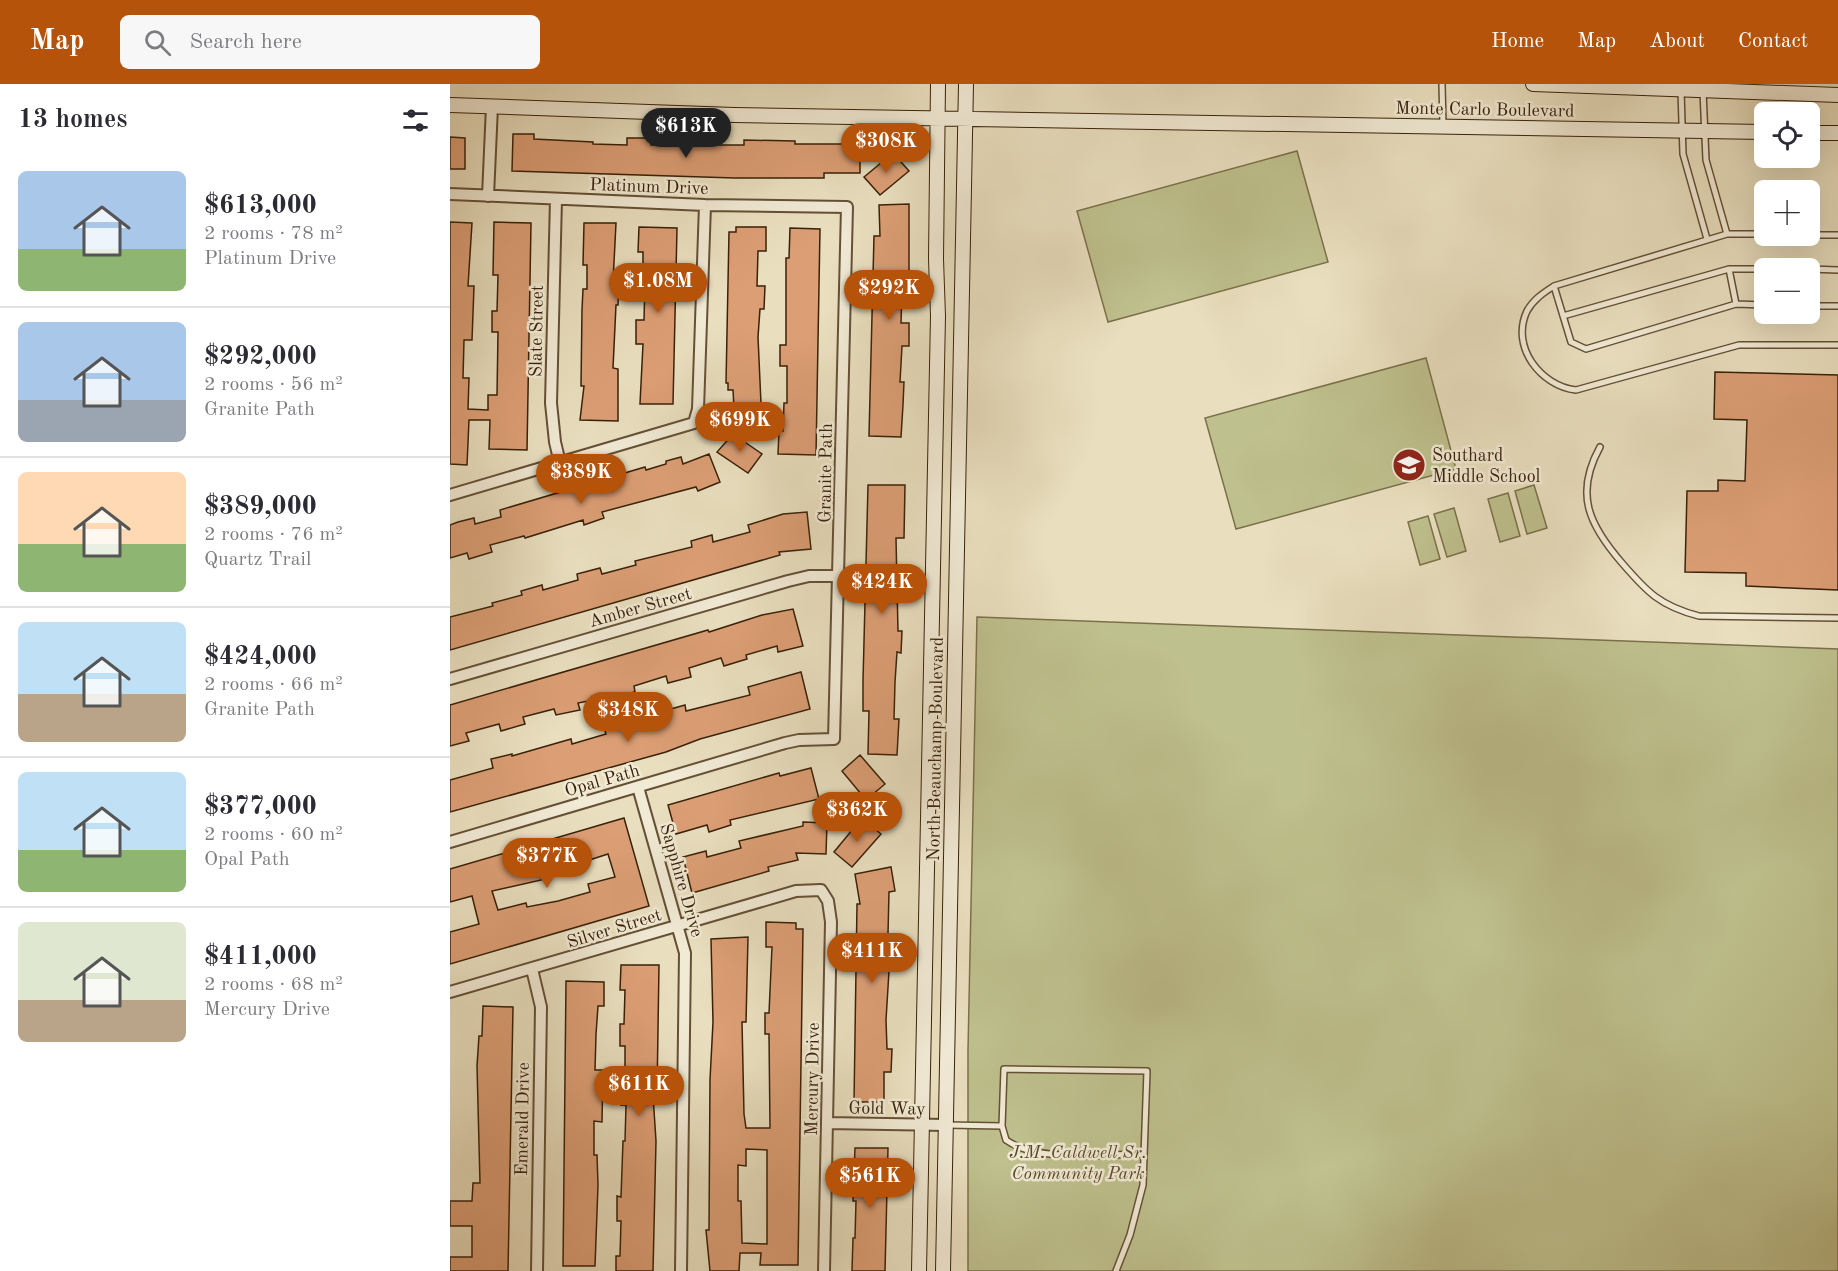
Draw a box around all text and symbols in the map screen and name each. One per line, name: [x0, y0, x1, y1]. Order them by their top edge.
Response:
search box: [120, 15, 540, 69]
icon: search: [141, 26, 174, 59]
text: Map: [30, 28, 84, 56]
text: Search here: [189, 31, 302, 53]
text: Home: [1491, 31, 1544, 52]
text: Map: [1577, 31, 1616, 52]
text: About: [1649, 31, 1705, 52]
text: Contact: [1738, 31, 1808, 52]
street label: Monte Carlo Boulevard: [1395, 99, 1575, 121]
map controls: [1754, 102, 1820, 324]
button: locate: [1754, 102, 1820, 168]
icon: filters: [399, 104, 432, 137]
text: 13 homes: [18, 107, 127, 133]
pin: $613K: [644, 108, 728, 159]
text: $613K: [655, 117, 717, 137]
pin: $308K: [844, 123, 928, 174]
text: $308K: [855, 132, 917, 152]
street label: Platinum Drive: [589, 176, 709, 198]
button: +: [1754, 180, 1820, 246]
text: $613,000: [204, 193, 317, 219]
icon: home: [66, 195, 138, 267]
text: 2 rooms · 78 m²: [204, 224, 343, 244]
text: Platinum Drive: [204, 249, 336, 269]
button: −: [1754, 258, 1820, 324]
pin: $1.08M: [609, 263, 707, 314]
pin: $292K: [847, 270, 931, 321]
text: $1.08M: [623, 272, 693, 292]
text: $292K: [858, 279, 920, 299]
street label: Slate Street: [527, 285, 547, 377]
text: $292,000: [204, 344, 317, 370]
icon: home: [66, 346, 138, 418]
text: 2 rooms · 56 m²: [204, 375, 343, 395]
text: Granite Path: [204, 400, 315, 420]
pin: $699K: [698, 402, 782, 453]
text: $699K: [709, 411, 771, 431]
street label: Granite Path: [816, 423, 836, 523]
school or university icon: Southard Middle School: [1391, 447, 1427, 483]
place label: Southard Middle School: [1432, 447, 1541, 486]
pin: $389K: [539, 454, 623, 505]
text: $389K: [550, 463, 612, 483]
text: $389,000: [204, 494, 317, 520]
icon: home: [66, 496, 138, 568]
text: 2 rooms · 76 m²: [204, 525, 343, 545]
text: Quartz Trail: [204, 550, 311, 570]
pin: $424K: [840, 564, 924, 615]
text: $424K: [851, 573, 913, 593]
street label: Amber Street: [587, 585, 694, 631]
street label: North Beauchamp Boulevard: [925, 637, 947, 861]
text: $424,000: [204, 644, 317, 670]
icon: home: [66, 646, 138, 718]
text: 2 rooms · 66 m²: [204, 675, 343, 695]
pin: $348K: [586, 692, 670, 743]
text: Granite Path: [204, 700, 315, 720]
text: $348K: [597, 701, 659, 721]
street label: Opal Path: [563, 762, 642, 800]
pin: $362K: [815, 792, 899, 843]
text: $377,000: [204, 794, 317, 820]
icon: home: [66, 796, 138, 868]
text: $362K: [826, 801, 888, 821]
street label: Sapphire Drive: [656, 821, 706, 939]
text: 2 rooms · 60 m²: [204, 825, 343, 845]
pin: $377K: [505, 838, 589, 889]
text: $377K: [516, 847, 578, 867]
text: Opal Path: [204, 850, 290, 870]
street label: Silver Street: [565, 906, 664, 952]
pin: $411K: [830, 933, 914, 984]
text: $411K: [841, 942, 903, 962]
text: $411,000: [204, 944, 317, 970]
icon: home: [66, 946, 138, 1018]
text: 2 rooms · 68 m²: [204, 975, 343, 995]
text: Mercury Drive: [204, 1000, 330, 1020]
street label: Mercury Drive: [803, 1022, 823, 1136]
street label: Emerald Drive: [513, 1062, 533, 1176]
pin: $611K: [597, 1066, 681, 1117]
text: $611K: [608, 1075, 670, 1095]
street label: Gold Way: [848, 1099, 926, 1119]
park label: J.M. Caldwell Sr. Community Park: [1009, 1144, 1147, 1183]
pin: $561K: [828, 1158, 912, 1209]
text: $561K: [839, 1167, 901, 1187]

